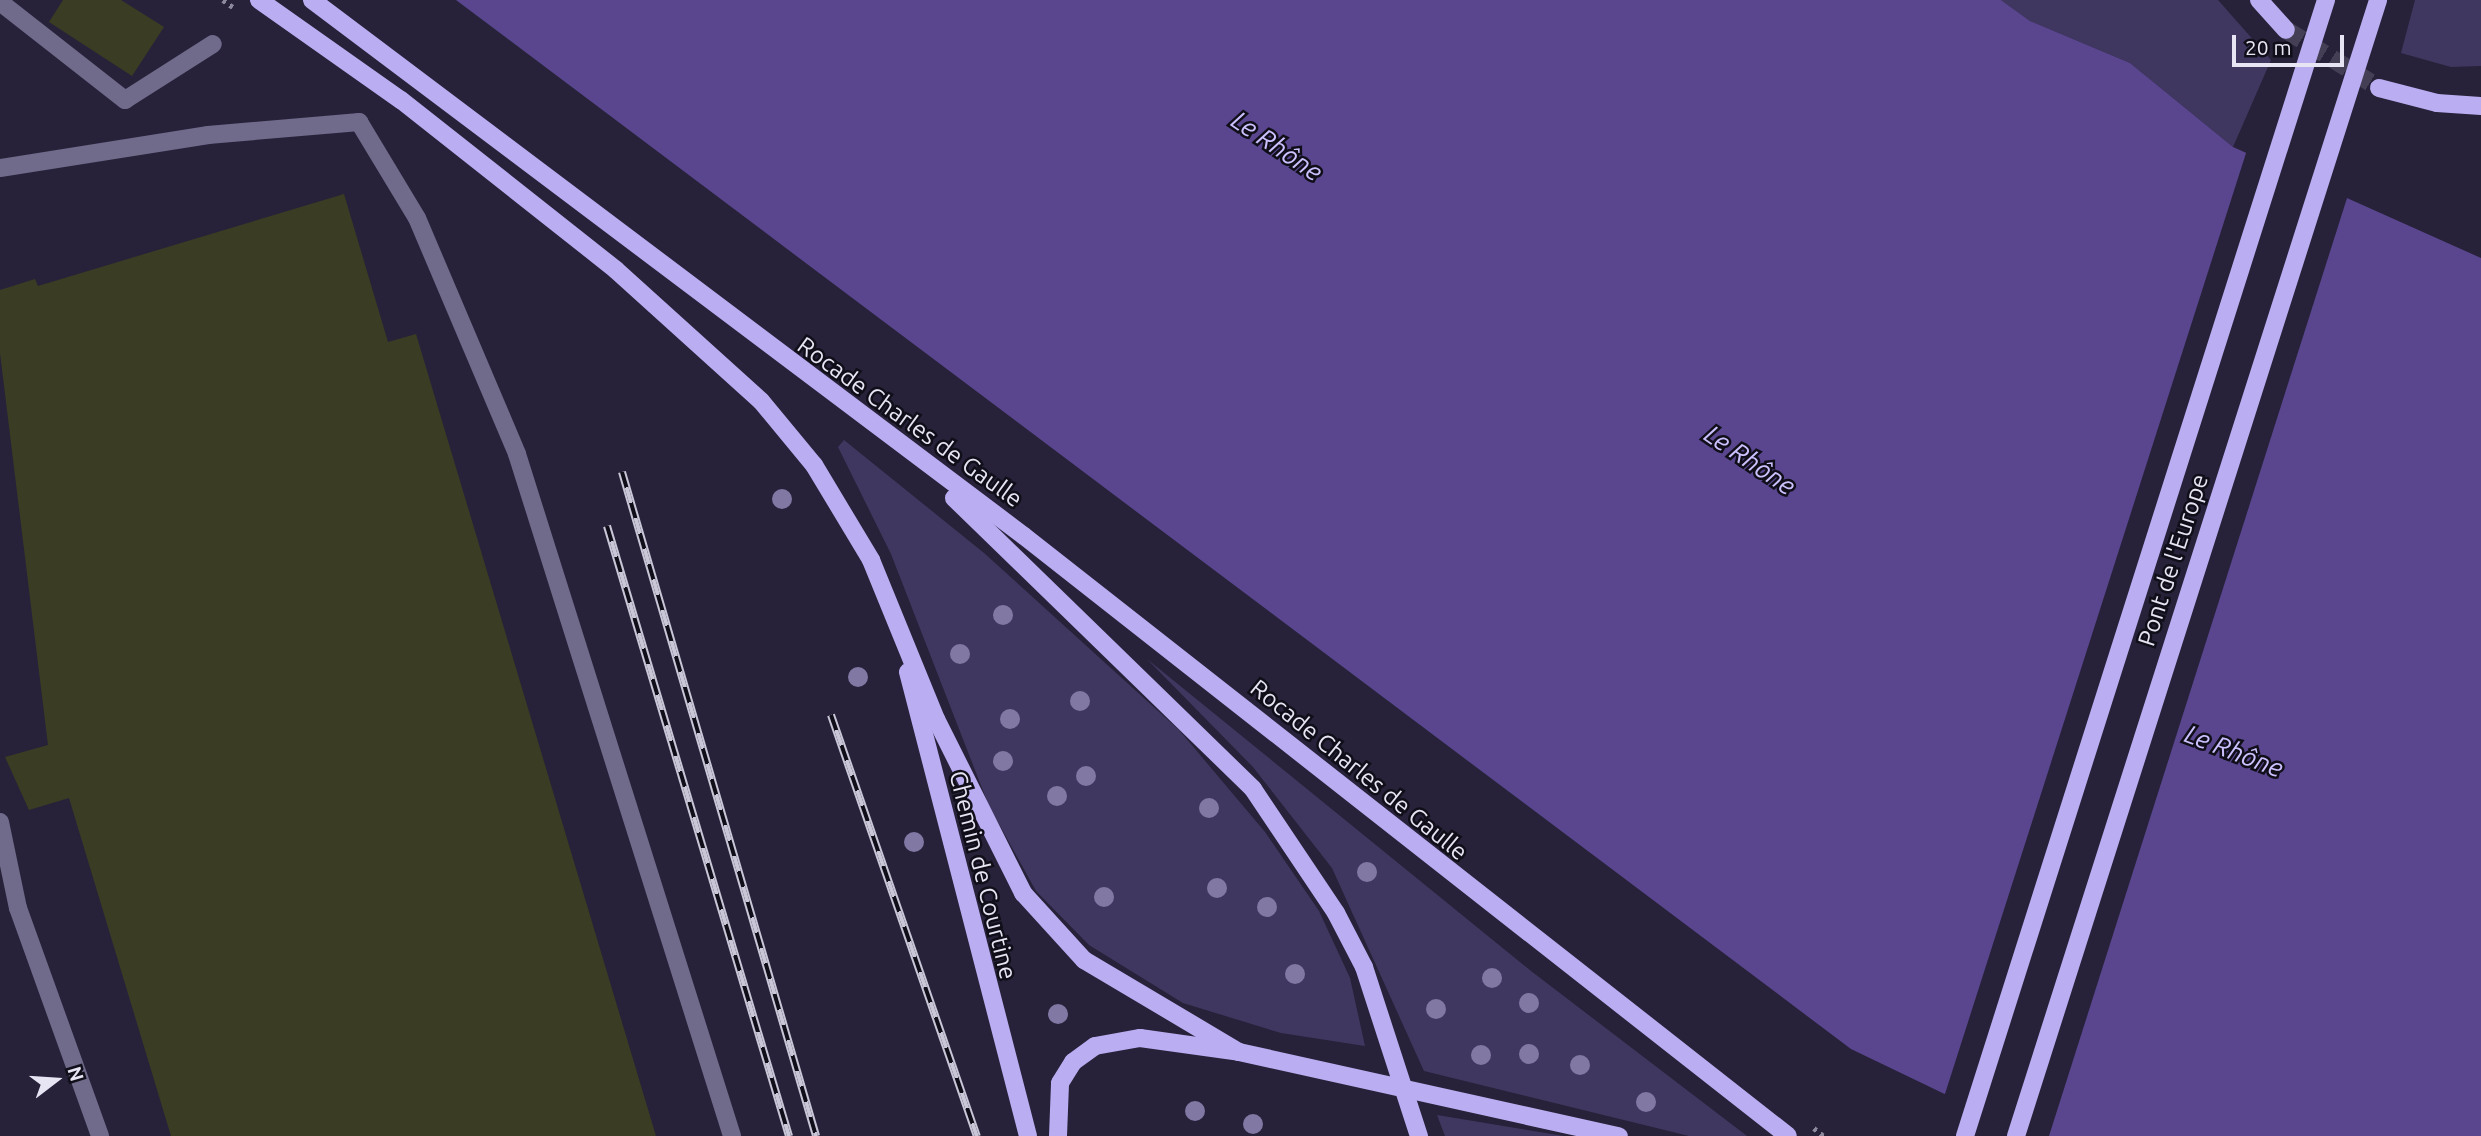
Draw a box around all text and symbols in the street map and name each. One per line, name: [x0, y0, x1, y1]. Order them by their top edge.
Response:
scale bar: [2236, 21, 2348, 65]
text: 20 m: [2245, 35, 2292, 59]
water label: Le Rhône: [1226, 104, 1328, 188]
street label: Rocade Charles de Gaulle: [792, 331, 1028, 513]
water label: Le Rhône: [1699, 418, 1801, 502]
street label: Pont de l'Europe: [2132, 470, 2214, 650]
street label: Rocade Charles de Gaulle: [1245, 674, 1473, 866]
water label: Le Rhône: [2180, 718, 2288, 784]
street label: Chemin de Courtine: [943, 768, 1023, 982]
north arrow: [21, 1045, 91, 1115]
text: N: [63, 1064, 89, 1084]

